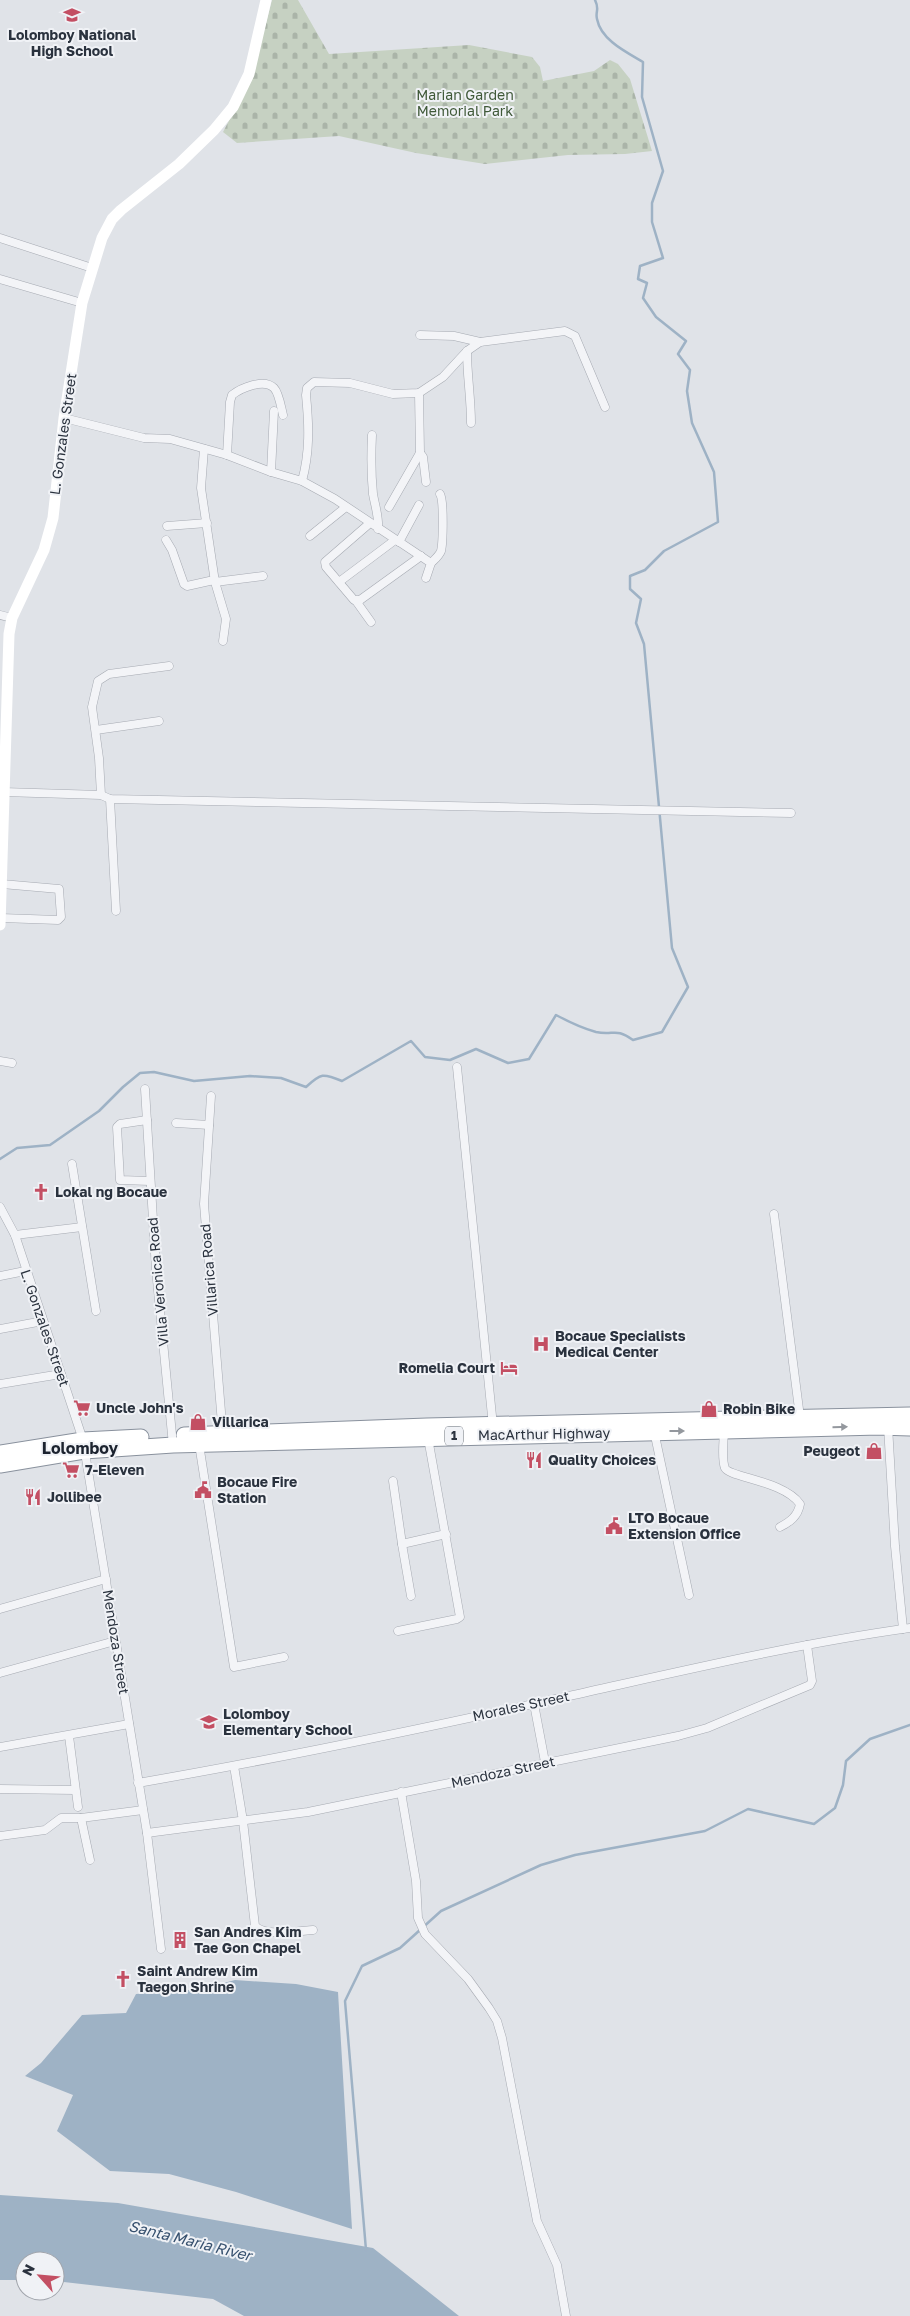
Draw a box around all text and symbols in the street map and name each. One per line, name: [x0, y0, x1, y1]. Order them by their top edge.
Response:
school or university icon: Lolomboy National High School: [62, 5, 82, 25]
place label: Lolomboy National High School: [8, 26, 136, 59]
park label: Marian Garden Memorial Park: [416, 86, 514, 119]
street label: L. Gonzales Street: [46, 372, 79, 496]
church icon: Lokal ng Bocaue: [31, 1182, 51, 1202]
place label: Lokal ng Bocaue: [55, 1183, 167, 1200]
street label: Villa Veronica Road: [143, 1217, 172, 1347]
street label: Villarica Road: [196, 1223, 221, 1317]
street label: L. Gonzales Street: [17, 1267, 73, 1389]
place label: Bocaue Specialists Medical Center: [555, 1327, 686, 1360]
hospital icon: Bocaue Specialists Medical Center: [531, 1334, 551, 1354]
hotel icon: Romelia Court: [499, 1358, 519, 1378]
place label: Romelia Court: [398, 1359, 495, 1376]
supermarket icon: Uncle John's: [72, 1398, 92, 1418]
place label: Uncle John's: [96, 1399, 184, 1416]
shop icon: Robin Bike: [699, 1399, 719, 1419]
place label: Robin Bike: [723, 1400, 795, 1417]
shop icon: Villarica: [188, 1412, 208, 1432]
place label: Villarica: [212, 1413, 269, 1430]
one-way arrow: [832, 1423, 848, 1431]
street label: MacArthur Highway: [478, 1424, 610, 1443]
road number: 1: [445, 1426, 463, 1445]
one-way arrow: [669, 1427, 685, 1435]
district label: Lolomboy: [42, 1438, 119, 1458]
shop icon: Peugeot: [864, 1441, 884, 1461]
place label: Peugeot: [803, 1442, 860, 1459]
restaurant icon: Quality Choices: [524, 1450, 544, 1470]
place label: Quality Choices: [548, 1451, 656, 1468]
supermarket icon: 7-Eleven: [61, 1460, 81, 1480]
place label: 7-Eleven: [85, 1461, 144, 1478]
place label: Bocaue Fire Station: [217, 1473, 297, 1506]
public building icon: Bocaue Fire Station: [193, 1480, 213, 1500]
restaurant icon: Jollibee: [23, 1487, 43, 1507]
place label: Jollibee: [47, 1488, 102, 1505]
place label: LTO Bocaue Extension Office: [628, 1509, 741, 1542]
public building icon: LTO Bocaue Extension Office: [604, 1516, 624, 1536]
street label: Mendoza Street: [100, 1588, 133, 1695]
street label: Morales Street: [471, 1687, 571, 1724]
place label: Lolomboy Elementary School: [223, 1705, 353, 1738]
school or university icon: Lolomboy Elementary School: [199, 1712, 219, 1732]
street label: Mendoza Street: [449, 1752, 556, 1791]
place label: San Andres Kim Tae Gon Chapel: [194, 1923, 302, 1956]
building icon: San Andres Kim Tae Gon Chapel: [170, 1930, 190, 1950]
place label: Saint Andrew Kim Taegon Shrine: [137, 1962, 258, 1995]
church icon: Saint Andrew Kim Taegon Shrine: [113, 1969, 133, 1989]
water label: Santa Maria River: [127, 2216, 255, 2264]
north arrow: [15, 2251, 65, 2301]
text: N: [18, 2261, 38, 2278]

